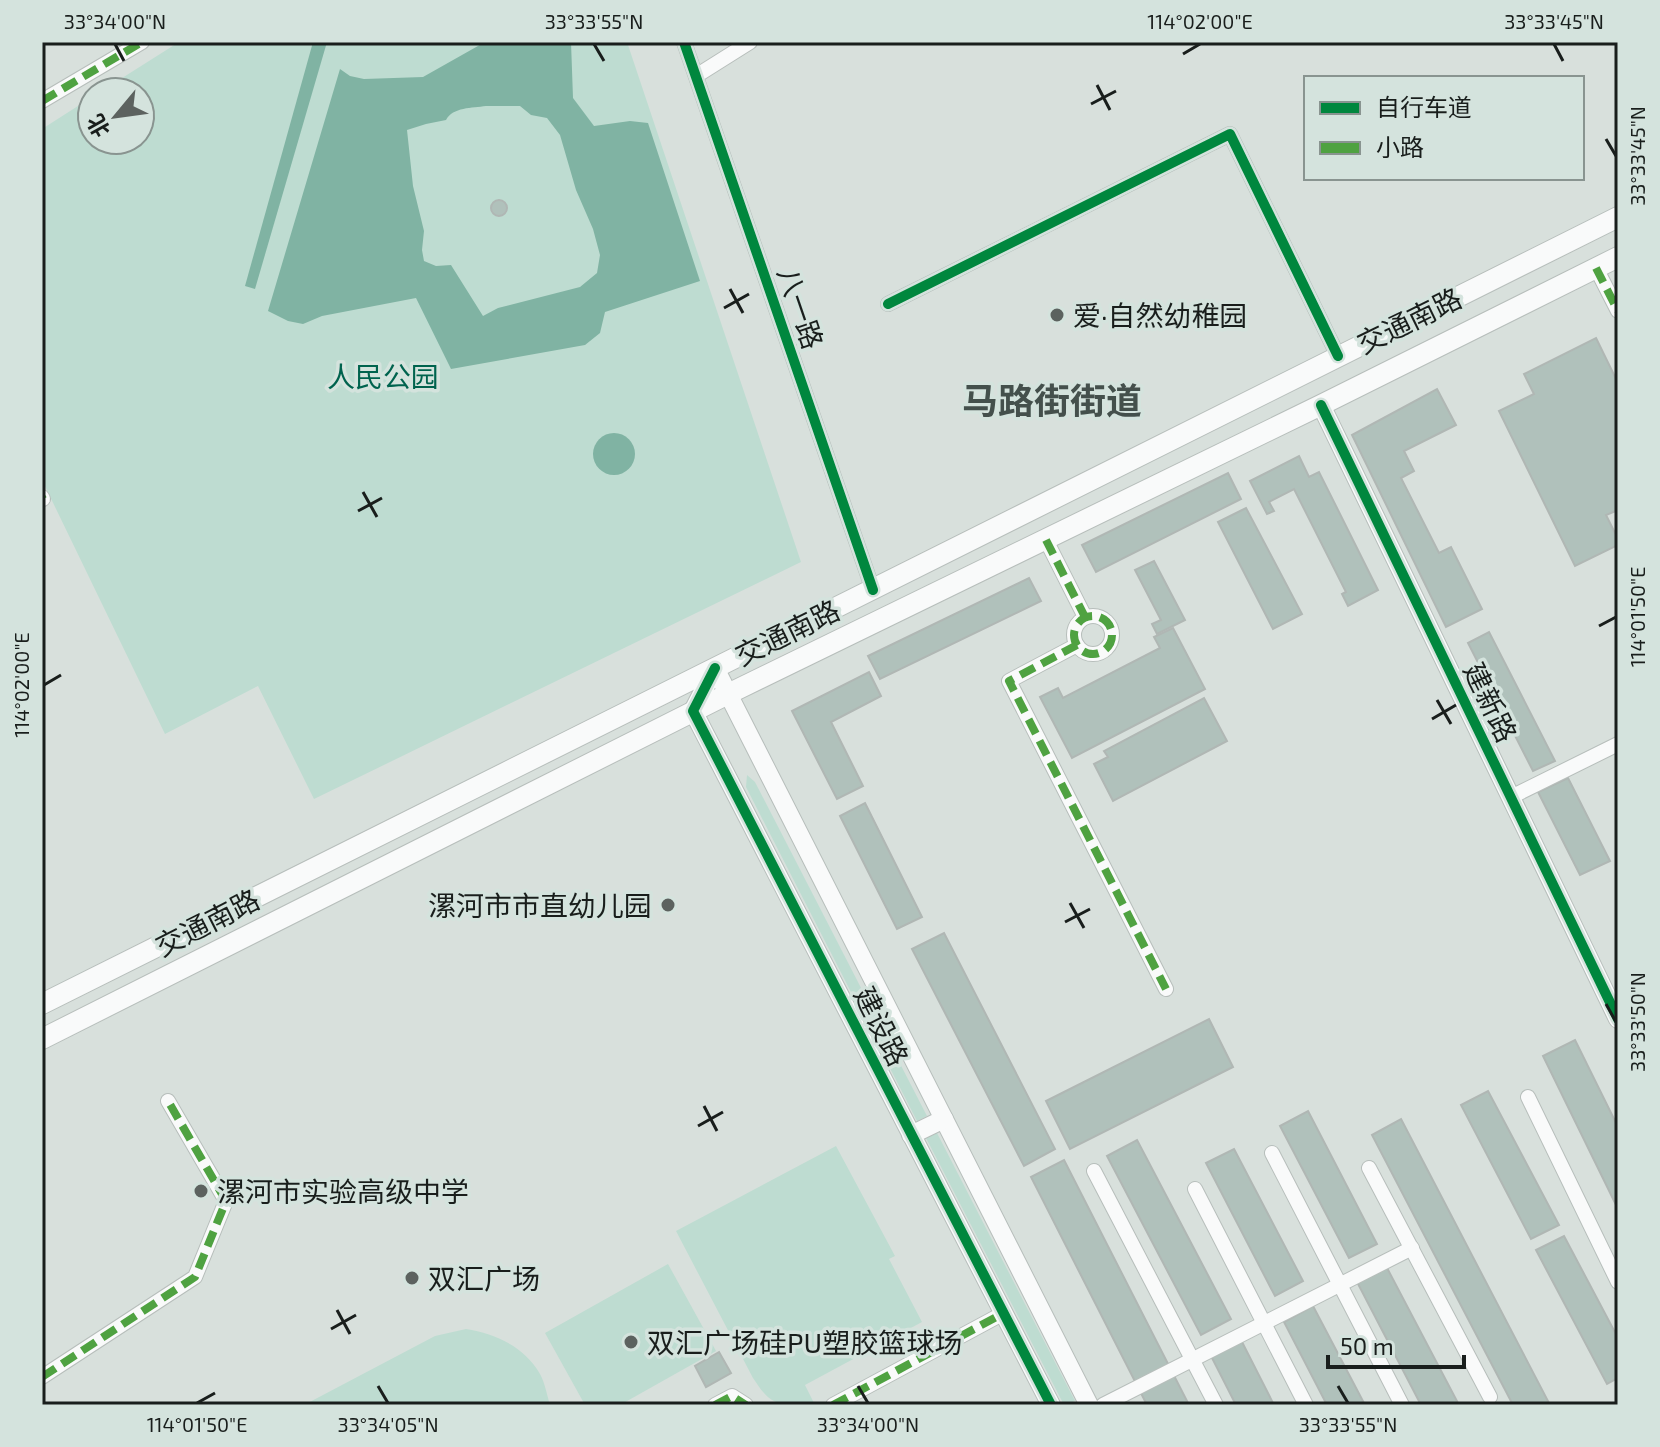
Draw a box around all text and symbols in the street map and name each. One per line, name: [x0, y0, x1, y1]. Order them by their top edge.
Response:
text: 33°34'00"N: [64, 9, 166, 33]
text: 33°33'55"N: [545, 9, 643, 33]
text: 114°02'00"E: [1147, 9, 1253, 33]
text: 33°33'45"N: [1504, 9, 1604, 33]
north arrow: [76, 76, 156, 156]
legend: [1304, 76, 1584, 180]
text: 自行车道: [1376, 92, 1472, 121]
text: 33°33'45"N: [1625, 106, 1649, 206]
text: 北: [81, 110, 114, 142]
text: 小路: [1376, 132, 1424, 161]
street label: 八一路: [771, 263, 831, 353]
street label: 交通南路: [1351, 280, 1467, 360]
place label: 爱·自然幼稚园: [1073, 298, 1248, 332]
marker: 爱·自然幼稚园: [1048, 306, 1066, 324]
park label: 人民公园: [327, 359, 439, 393]
district label: 马路街街道: [962, 378, 1142, 421]
text: 114°01'50"E: [1625, 567, 1649, 667]
street label: 交通南路: [729, 592, 845, 672]
text: 114°02'00"E: [9, 632, 33, 738]
street label: 建新路: [1457, 657, 1525, 747]
street label: 交通南路: [149, 881, 265, 963]
place label: 漯河市市直幼儿园: [428, 888, 652, 922]
marker: 漯河市市直幼儿园: [659, 896, 677, 914]
text: 33°33'50"N: [1625, 972, 1649, 1072]
street label: 建设路: [848, 981, 916, 1071]
place label: 漯河市实验高级中学: [217, 1174, 469, 1208]
marker: 漯河市实验高级中学: [192, 1182, 210, 1200]
place label: 双汇广场: [428, 1261, 540, 1295]
marker: 双汇广场: [403, 1269, 421, 1287]
scale bar: [1328, 1319, 1464, 1369]
place label: 双汇广场硅PU塑胶篮球场: [647, 1325, 962, 1359]
text: 50 m: [1340, 1331, 1394, 1360]
marker: 双汇广场硅PU塑胶篮球场: [622, 1333, 640, 1351]
text: 114°01'50"E: [147, 1412, 247, 1436]
text: 33°34'05"N: [338, 1412, 438, 1436]
text: 33°34'00"N: [817, 1412, 919, 1436]
text: 33°33'55"N: [1299, 1412, 1397, 1436]

